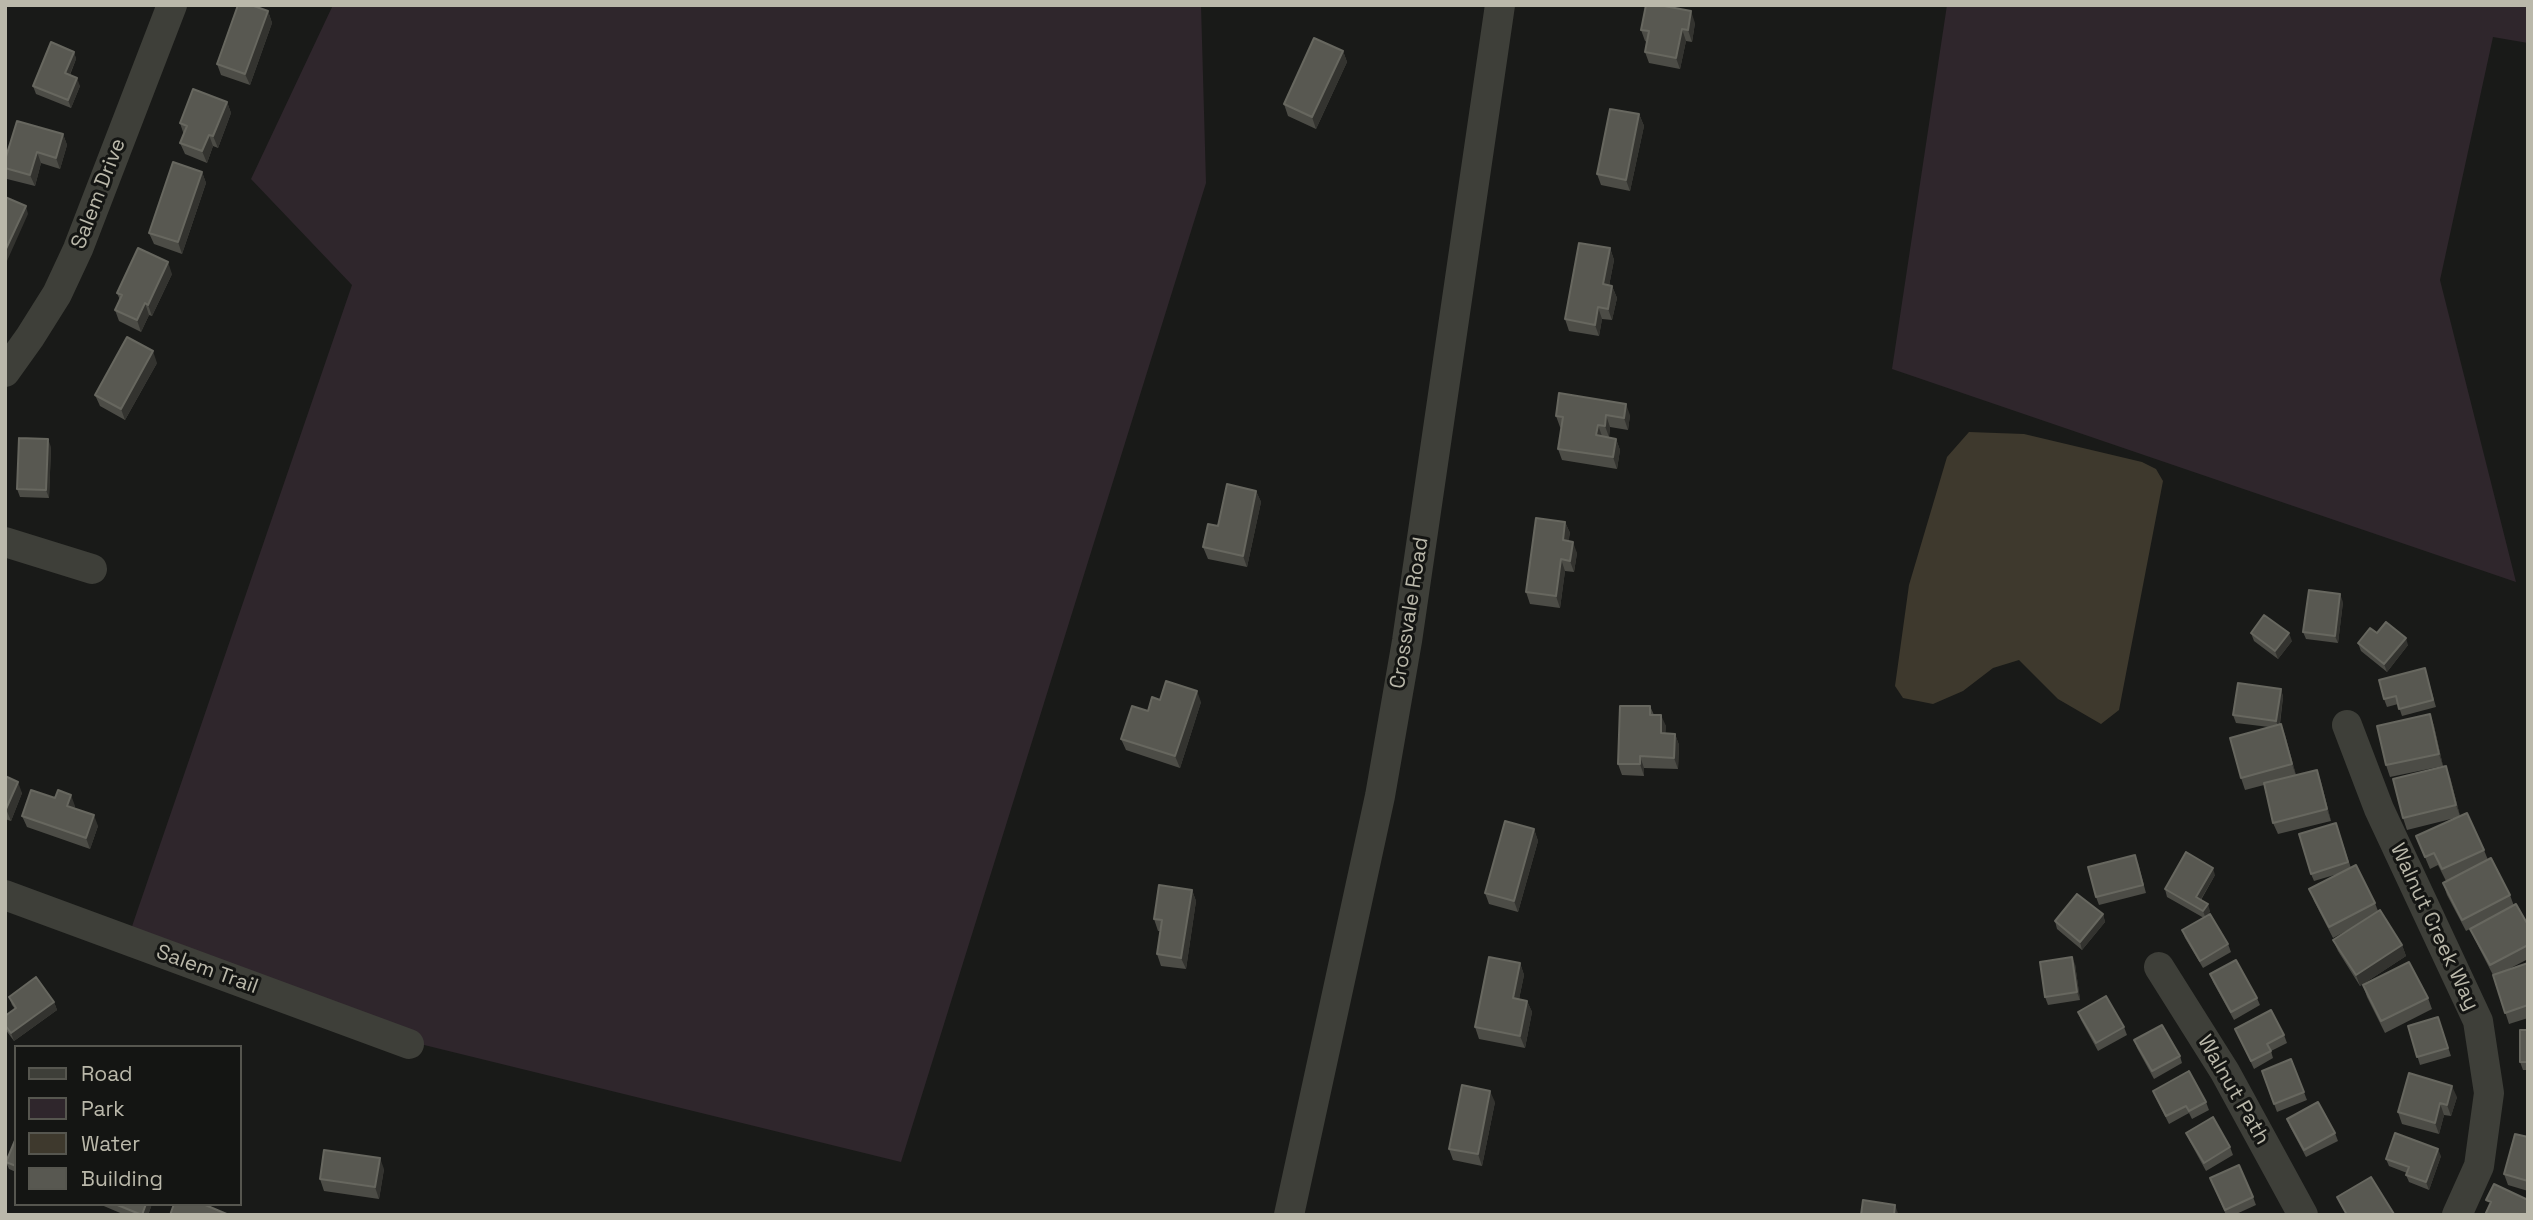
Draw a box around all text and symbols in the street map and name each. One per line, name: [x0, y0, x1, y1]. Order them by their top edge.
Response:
street label: Salem Drive: [66, 135, 132, 253]
street label: Crossvale Road: [1386, 535, 1434, 691]
street label: Walnut Creek Way: [2384, 839, 2484, 1015]
street label: Salem Trail: [153, 940, 261, 1000]
street label: Walnut Path: [2192, 1031, 2274, 1149]
legend: [14, 1045, 242, 1206]
text: Road: [81, 1060, 133, 1087]
text: Park: [81, 1095, 125, 1122]
text: Water: [81, 1130, 140, 1157]
text: Building: [81, 1165, 163, 1192]

